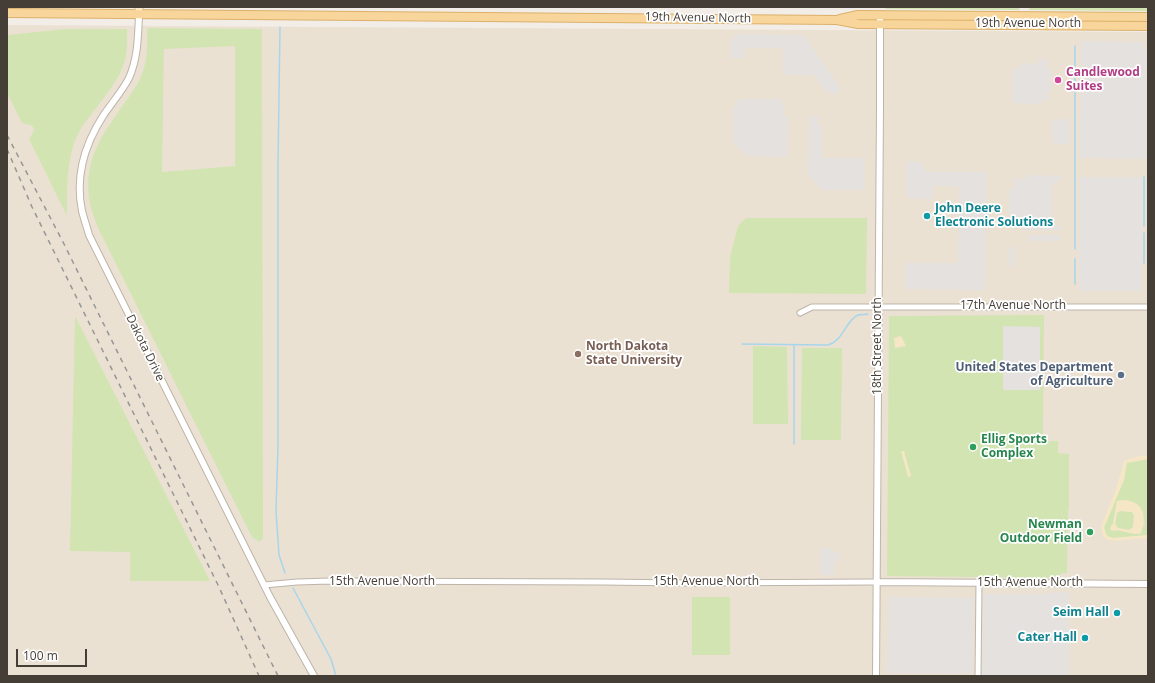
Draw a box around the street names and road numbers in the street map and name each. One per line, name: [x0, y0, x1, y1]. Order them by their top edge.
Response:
street label: 19th Avenue North: [645, 10, 751, 26]
street label: 19th Avenue North: [975, 17, 1081, 31]
street label: 18th Street North: [871, 297, 885, 395]
street label: 17th Avenue North: [960, 299, 1066, 313]
street label: Dakota Drive: [123, 312, 167, 384]
street label: 15th Avenue North: [329, 575, 435, 589]
street label: 15th Avenue North: [653, 575, 759, 589]
street label: 15th Avenue North: [977, 576, 1083, 590]

